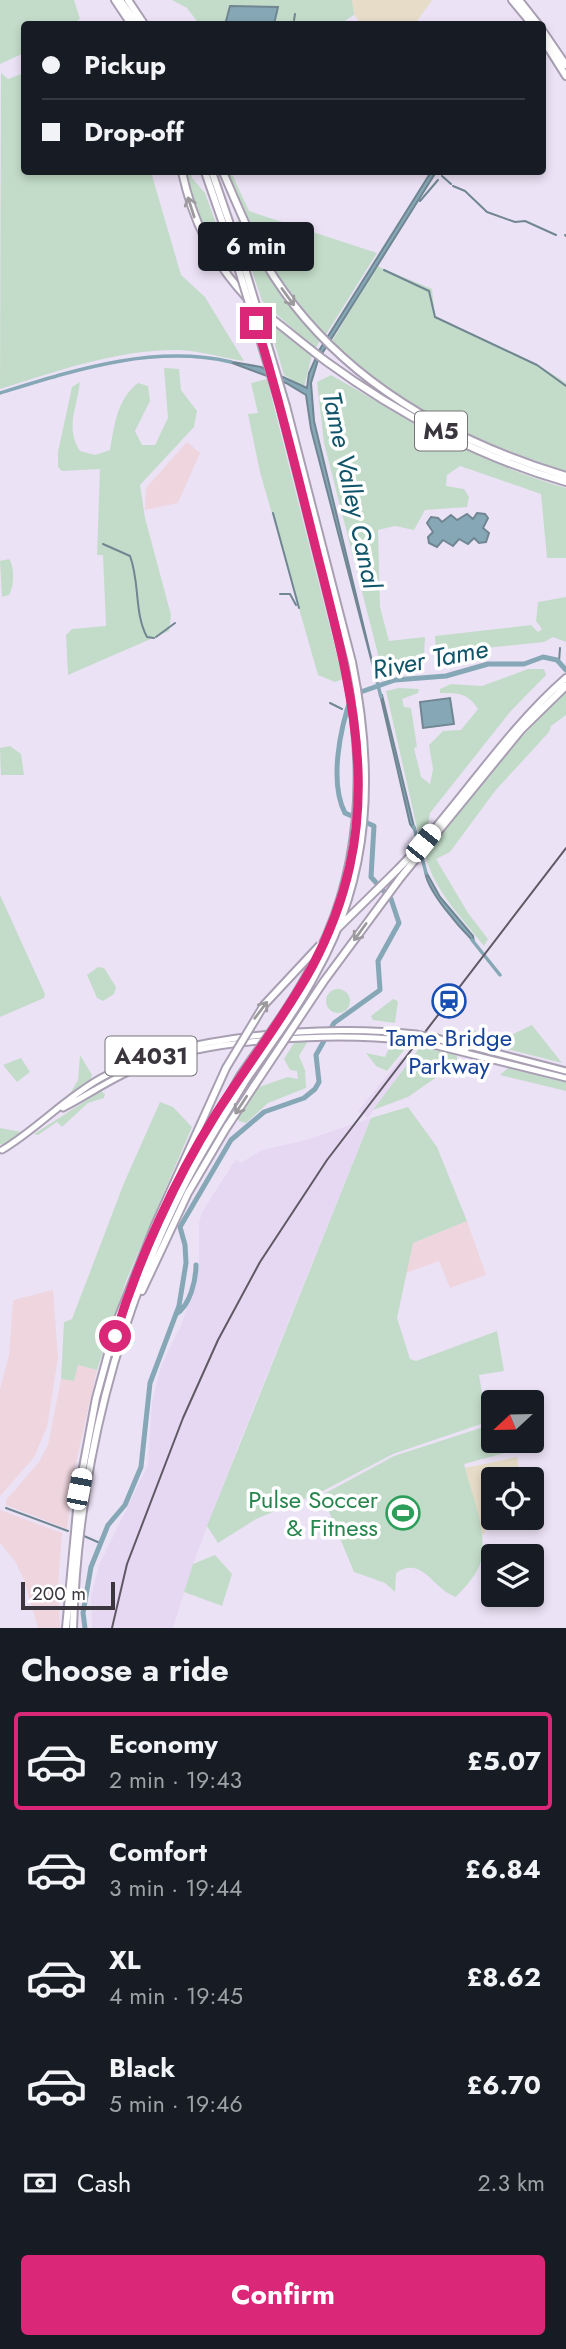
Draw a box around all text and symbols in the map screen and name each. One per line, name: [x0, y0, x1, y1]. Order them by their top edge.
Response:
text: Pickup: [84, 46, 166, 84]
text: Drop-off: [84, 113, 184, 151]
one-way arrow: [184, 196, 197, 218]
callout: 6 min: [198, 222, 314, 270]
text: 6 min: [226, 229, 286, 263]
one-way arrow: [281, 287, 295, 306]
route end: [240, 307, 272, 339]
water label: Tame Valley Canal: [313, 388, 392, 593]
road number: M5: [415, 412, 467, 450]
water label: River Tame: [369, 629, 491, 689]
car: [402, 820, 445, 866]
one-way arrow: [353, 922, 368, 941]
station icon: Tame Bridge Parkway: [430, 982, 468, 1020]
one-way arrow: [254, 1001, 269, 1019]
place label: Tame Bridge Parkway: [386, 1020, 512, 1083]
road number: A4031: [106, 1036, 196, 1076]
one-way arrow: [234, 1095, 248, 1115]
route start: [99, 1320, 131, 1352]
north arrow: [481, 1390, 544, 1452]
map controls: [481, 1390, 544, 1607]
car: [65, 1466, 94, 1512]
button: locate: [481, 1467, 544, 1530]
place label: Pulse Soccer & Fitness: [248, 1482, 379, 1545]
sports icon: Pulse Soccer & Fitness: [384, 1494, 422, 1532]
button: layers: [481, 1544, 544, 1607]
scale bar: [21, 1579, 116, 1611]
text: 200 m: [32, 1580, 86, 1607]
text: Choose a ride: [21, 1647, 229, 1693]
text: Economy: [109, 1725, 218, 1763]
icon: car: [25, 1730, 88, 1793]
text: £5.07: [467, 1742, 541, 1780]
text: 2 min · 19:43: [109, 1763, 242, 1797]
text: Comfort: [109, 1833, 207, 1871]
icon: car: [25, 1838, 88, 1901]
text: £6.84: [465, 1850, 541, 1888]
text: 3 min · 19:44: [109, 1871, 242, 1905]
text: XL: [109, 1941, 141, 1979]
icon: car: [25, 1946, 88, 2009]
text: £8.62: [466, 1958, 541, 1996]
text: 4 min · 19:45: [109, 1979, 243, 2013]
text: Black: [109, 2049, 175, 2087]
icon: car: [25, 2054, 88, 2117]
text: £6.70: [466, 2066, 541, 2104]
text: 5 min · 19:46: [109, 2087, 243, 2121]
icon: cash: [21, 2164, 59, 2202]
text: Cash: [77, 2164, 131, 2202]
text: 2.3 km: [477, 2166, 545, 2200]
button: Confirm: [21, 2255, 545, 2335]

